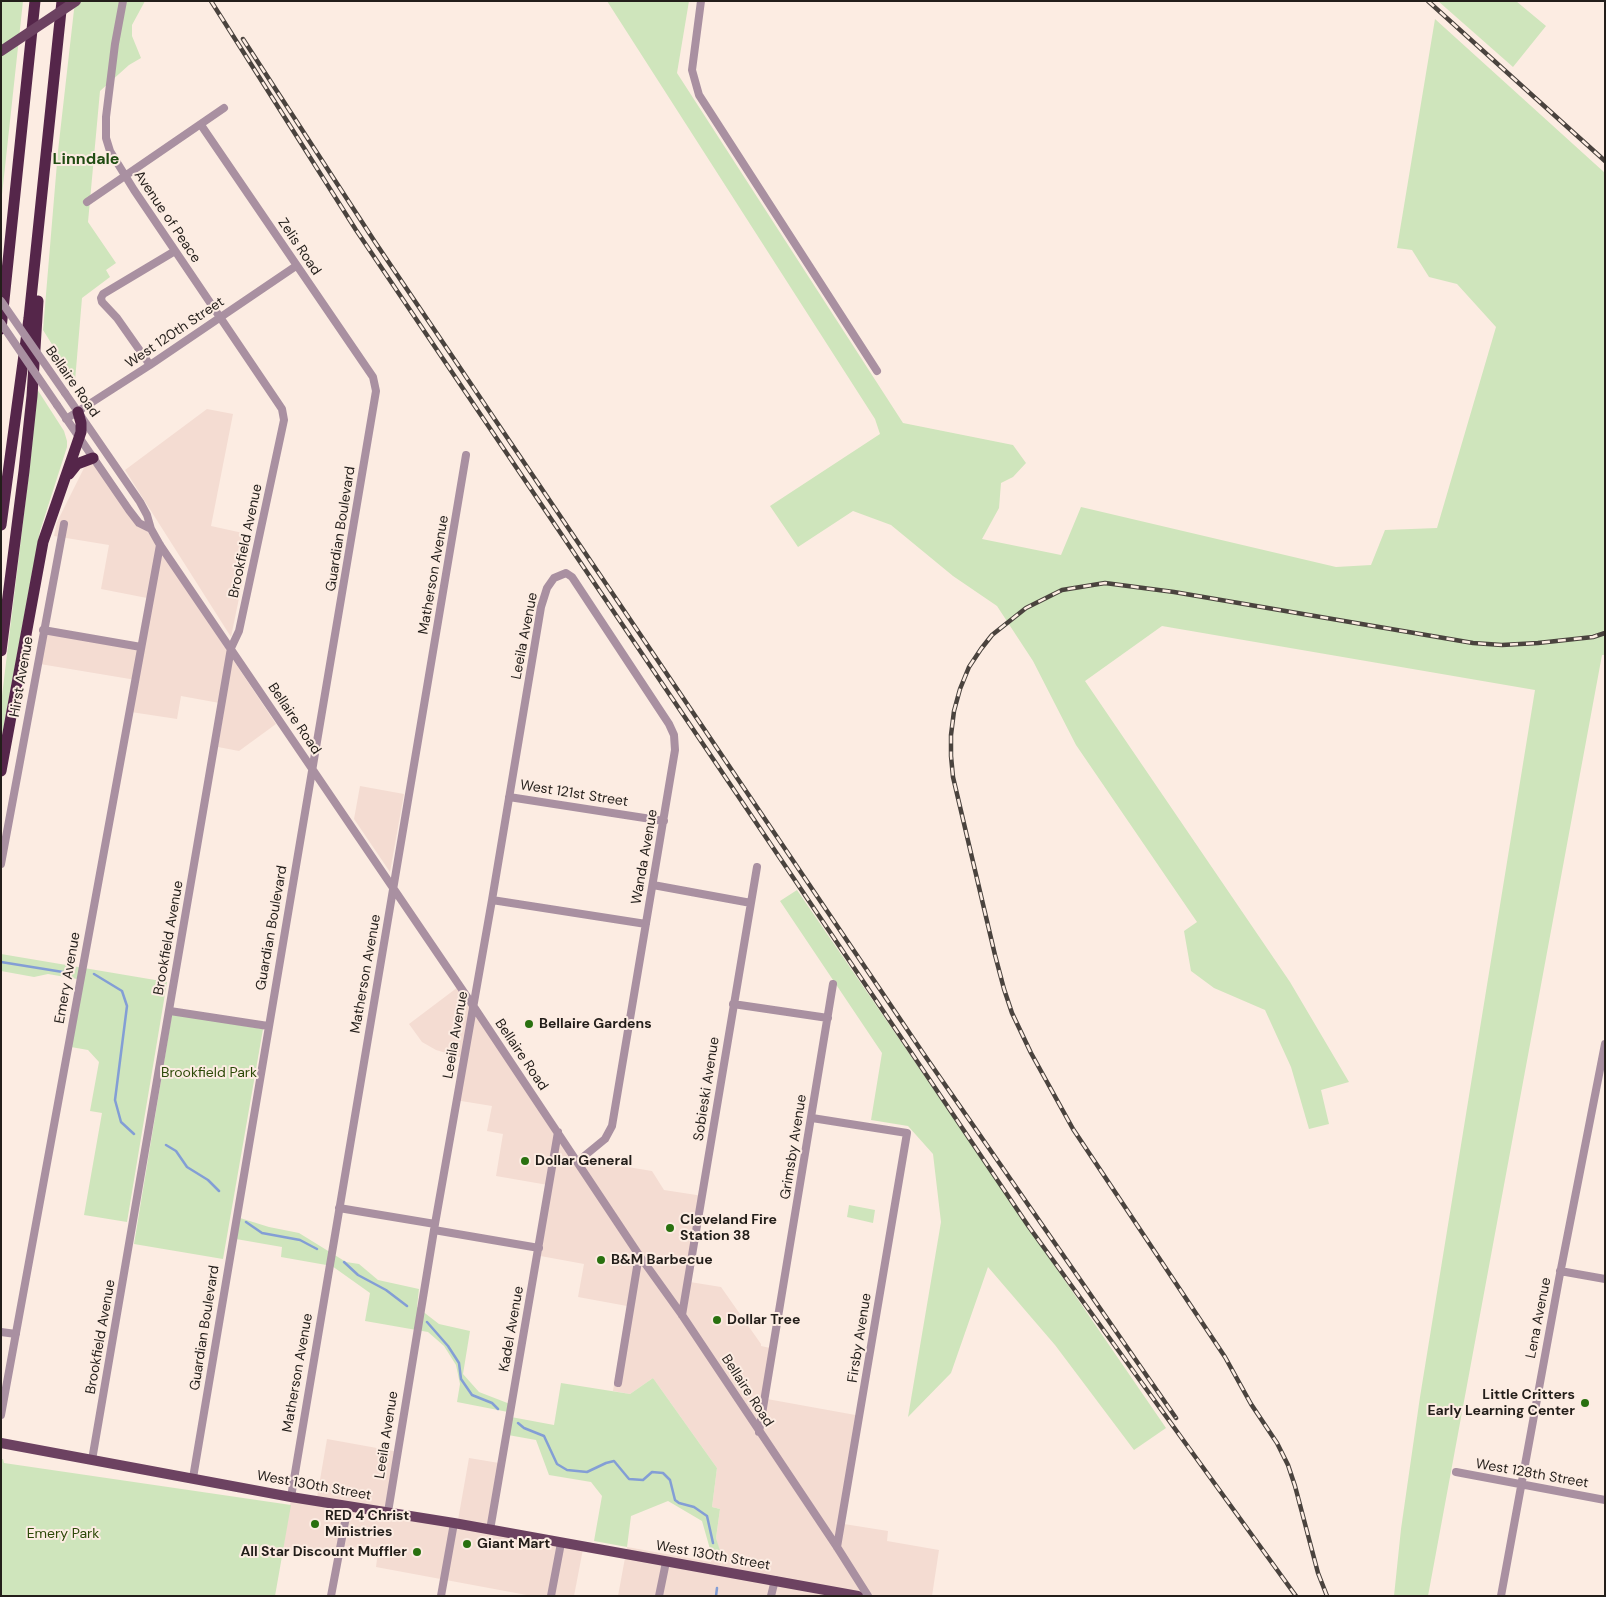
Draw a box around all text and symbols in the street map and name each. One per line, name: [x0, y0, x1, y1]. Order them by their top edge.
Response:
district label: Linndale: [53, 150, 119, 170]
street label: Avenue of Peace: [130, 168, 204, 266]
street label: Zelis Road: [274, 215, 324, 279]
street label: West 120th Street: [122, 294, 228, 372]
street label: Bellaire Road: [41, 343, 103, 421]
street label: Guardian Boulevard: [323, 465, 359, 593]
street label: Brookfield Avenue: [226, 482, 266, 600]
street label: Matherson Avenue: [415, 514, 453, 636]
street label: Leeila Avenue: [508, 591, 542, 681]
street label: Hirst Avenue: [7, 635, 37, 719]
street label: Bellaire Road: [264, 680, 324, 758]
street label: West 121st Street: [519, 777, 629, 811]
street label: Wanda Avenue: [628, 808, 662, 906]
street label: Guardian Boulevard: [253, 864, 291, 992]
street label: Brookfield Avenue: [151, 879, 187, 997]
street label: Matherson Avenue: [347, 913, 385, 1035]
street label: Emery Avenue: [52, 931, 84, 1025]
street label: Leeila Avenue: [440, 990, 472, 1080]
street label: Bellaire Road: [491, 1016, 551, 1094]
place label: Bellaire Gardens: [539, 1016, 652, 1032]
marker: Bellaire Gardens: [523, 1018, 535, 1030]
street label: Sobieski Avenue: [690, 1036, 724, 1142]
park label: Brookfield Park: [161, 1065, 257, 1081]
street label: Grimsby Avenue: [777, 1093, 811, 1201]
place label: Dollar General: [535, 1153, 632, 1169]
marker: Dollar General: [519, 1155, 531, 1167]
place label: Cleveland Fire Station 38: [680, 1212, 777, 1244]
marker: Cleveland Fire Station 38: [664, 1222, 676, 1234]
place label: B&M Barbecue: [611, 1252, 713, 1268]
marker: B&M Barbecue: [595, 1254, 607, 1266]
street label: Guardian Boulevard: [187, 1264, 223, 1392]
street label: Lena Avenue: [1523, 1276, 1555, 1360]
street label: Brookfield Avenue: [83, 1278, 119, 1396]
street label: Kadel Avenue: [496, 1285, 528, 1373]
street label: Firsby Avenue: [845, 1292, 875, 1384]
street label: Matherson Avenue: [279, 1312, 317, 1434]
place label: Dollar Tree: [727, 1312, 800, 1328]
marker: Dollar Tree: [711, 1314, 723, 1326]
street label: Bellaire Road: [717, 1352, 777, 1430]
place label: Little Critters Early Learning Center: [1427, 1387, 1575, 1420]
street label: Leeila Avenue: [372, 1390, 402, 1480]
marker: Little Critters Early Learning Center: [1579, 1397, 1591, 1409]
street label: West 128th Street: [1474, 1456, 1590, 1492]
street label: West 130th Street: [255, 1468, 373, 1504]
place label: RED 4 Christ Ministries: [325, 1508, 409, 1540]
marker: RED 4 Christ Ministries: [309, 1518, 321, 1530]
park label: Emery Park: [27, 1526, 99, 1542]
place label: Giant Mart: [477, 1536, 550, 1552]
marker: Giant Mart: [461, 1538, 473, 1550]
street label: West 130th Street: [654, 1538, 772, 1574]
place label: All Star Discount Muffler: [240, 1544, 407, 1560]
marker: All Star Discount Muffler: [411, 1546, 423, 1558]

